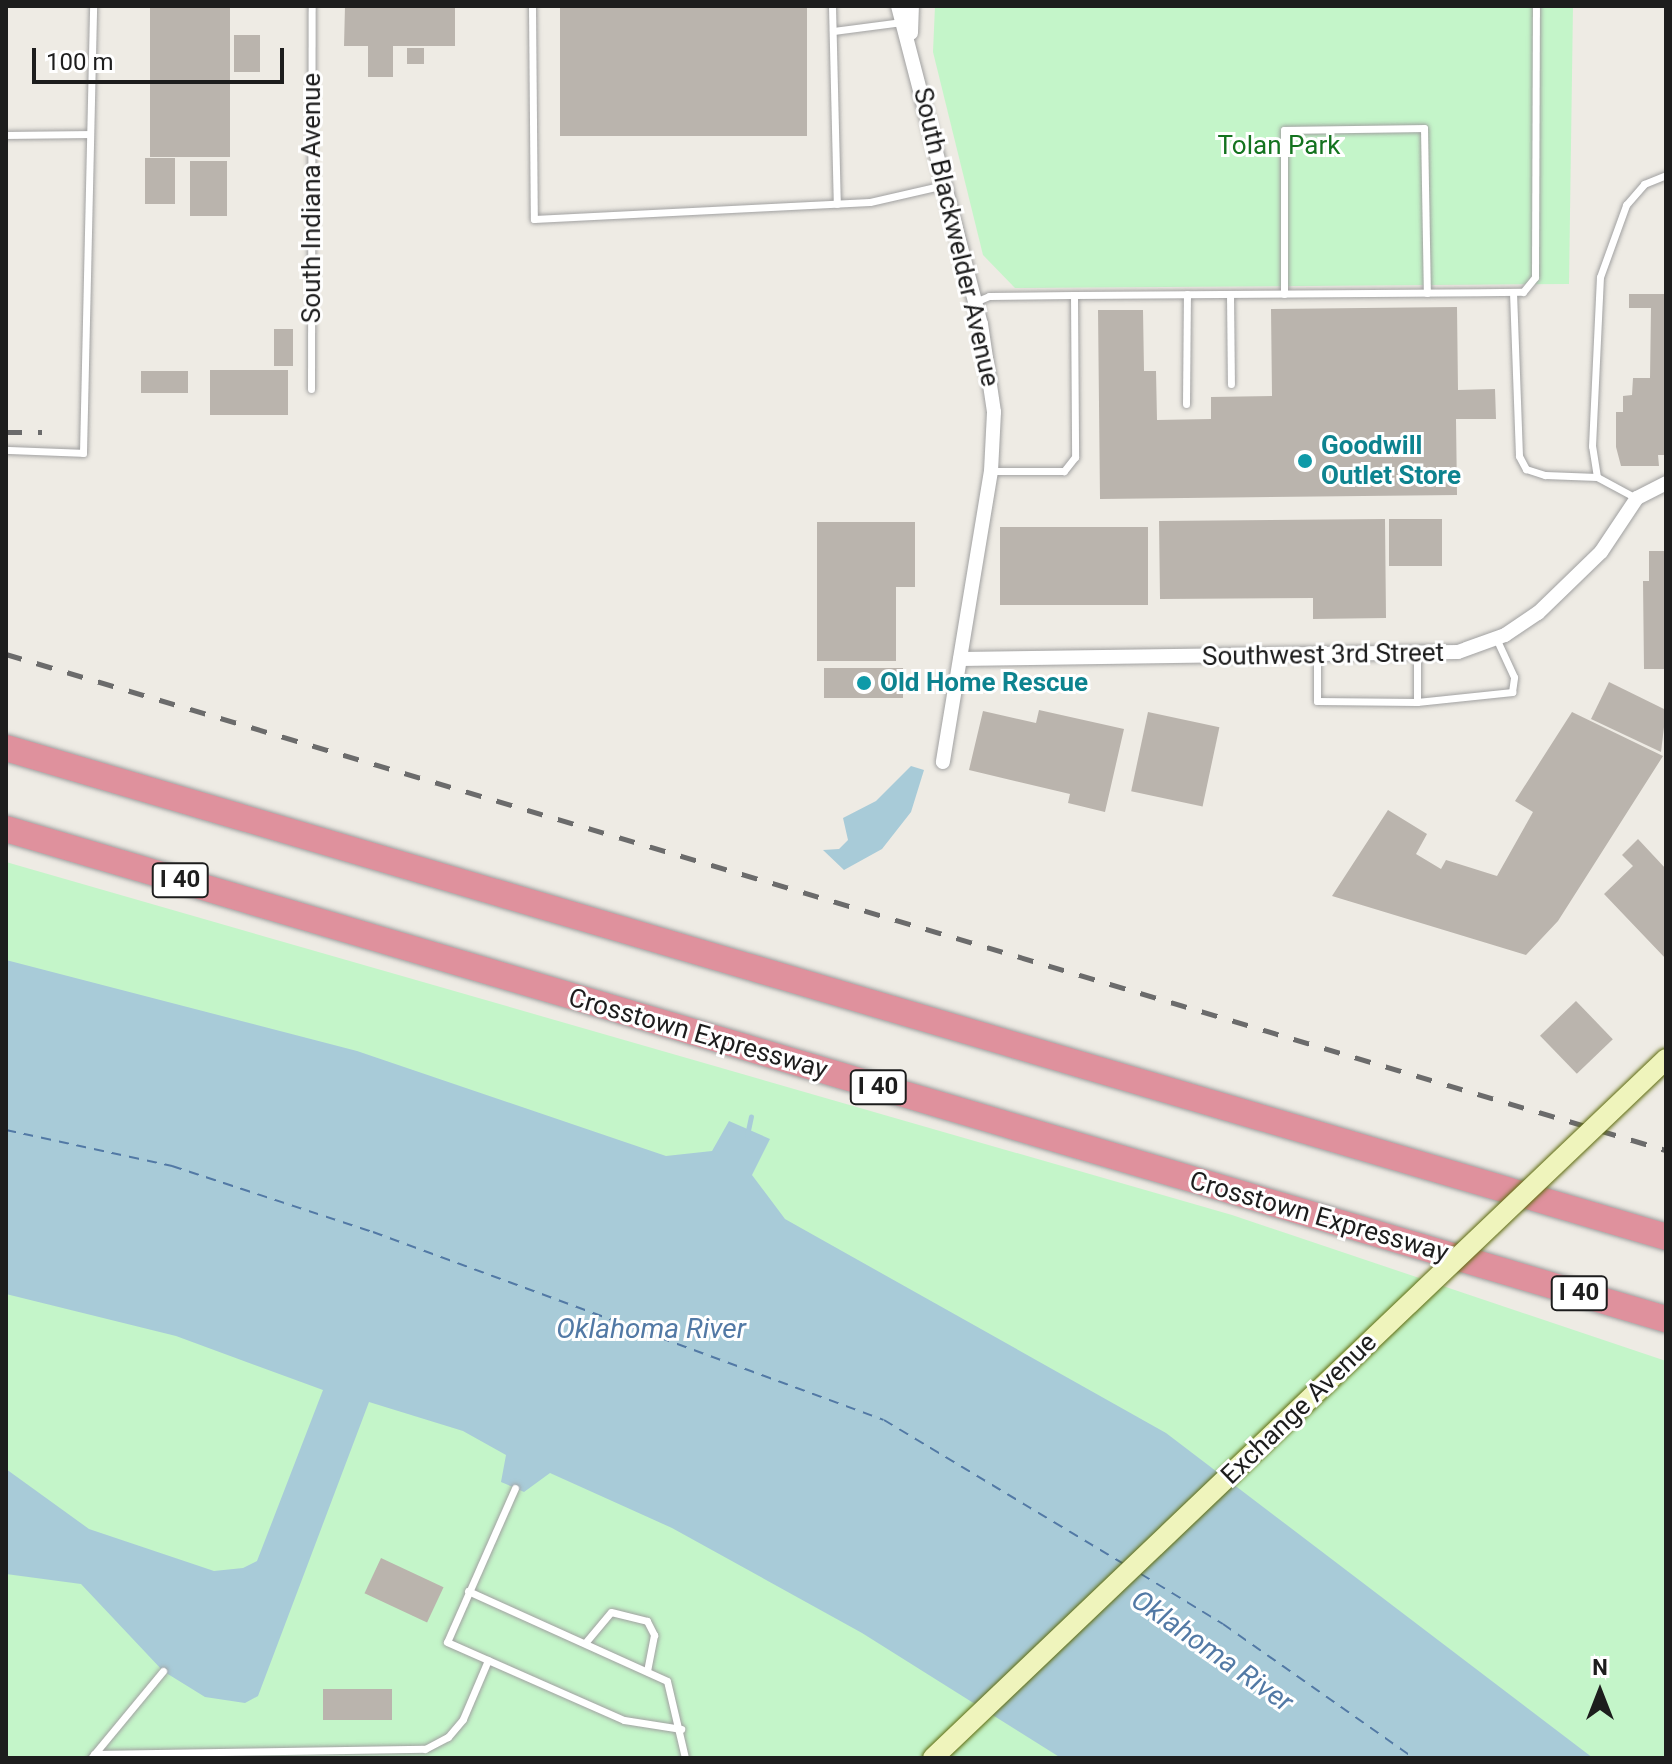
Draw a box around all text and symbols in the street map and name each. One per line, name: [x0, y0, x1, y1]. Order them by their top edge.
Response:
scale bar: [36, 32, 288, 82]
text: 100 m: [46, 48, 113, 76]
street label: South Indiana Avenue: [296, 73, 328, 323]
street label: South Blackwelder Avenue: [906, 85, 1006, 389]
park label: Tolan Park: [1218, 130, 1340, 162]
place label: Goodwill Outlet Store: [1321, 430, 1461, 492]
marker: Goodwill Outlet Store: [1296, 452, 1314, 470]
street label: Southwest 3rd Street: [1202, 637, 1444, 673]
place label: Old Home Rescue: [880, 667, 1088, 699]
marker: Old Home Rescue: [855, 674, 873, 692]
road number: I 40: [150, 860, 210, 900]
street label: Crosstown Expressway: [565, 982, 831, 1086]
road number: I 40: [848, 1067, 908, 1107]
street label: Crosstown Expressway: [1186, 1165, 1452, 1269]
road number: I 40: [1549, 1273, 1609, 1313]
water label: Oklahoma River: [556, 1312, 746, 1346]
street label: Exchange Avenue: [1215, 1327, 1383, 1491]
water label: Oklahoma River: [1125, 1583, 1299, 1719]
north arrow: [1560, 1652, 1640, 1732]
text: N: [1592, 1655, 1608, 1680]

